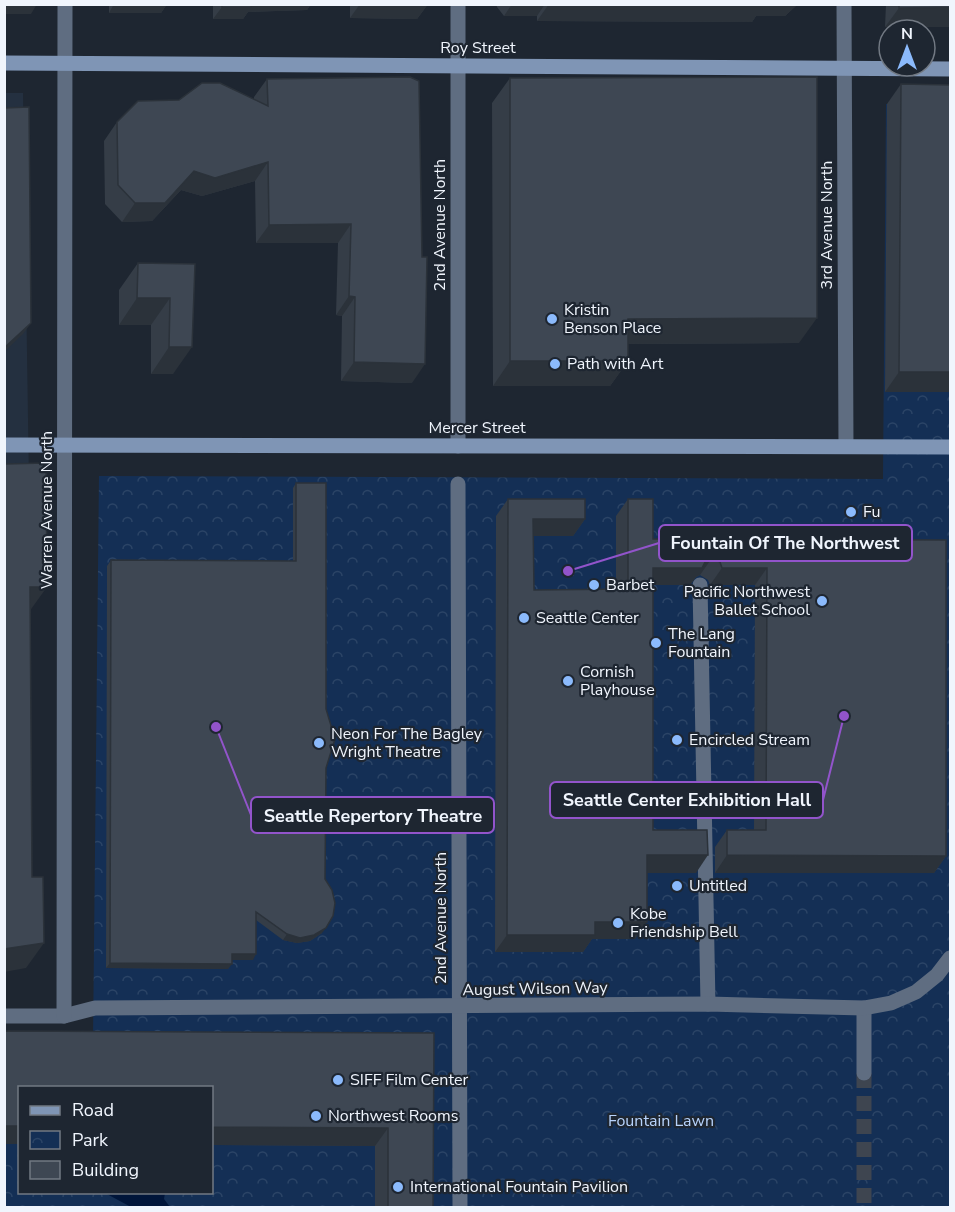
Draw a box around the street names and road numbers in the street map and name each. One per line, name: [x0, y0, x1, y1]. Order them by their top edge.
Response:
street label: Roy Street: [440, 37, 516, 59]
street label: 2nd Avenue North: [429, 159, 451, 291]
street label: 3rd Avenue North: [816, 161, 838, 289]
street label: Mercer Street: [428, 417, 526, 439]
street label: Warren Avenue North: [36, 431, 58, 589]
street label: 2nd Avenue North: [430, 852, 452, 984]
street label: August Wilson Way: [462, 977, 609, 1001]

